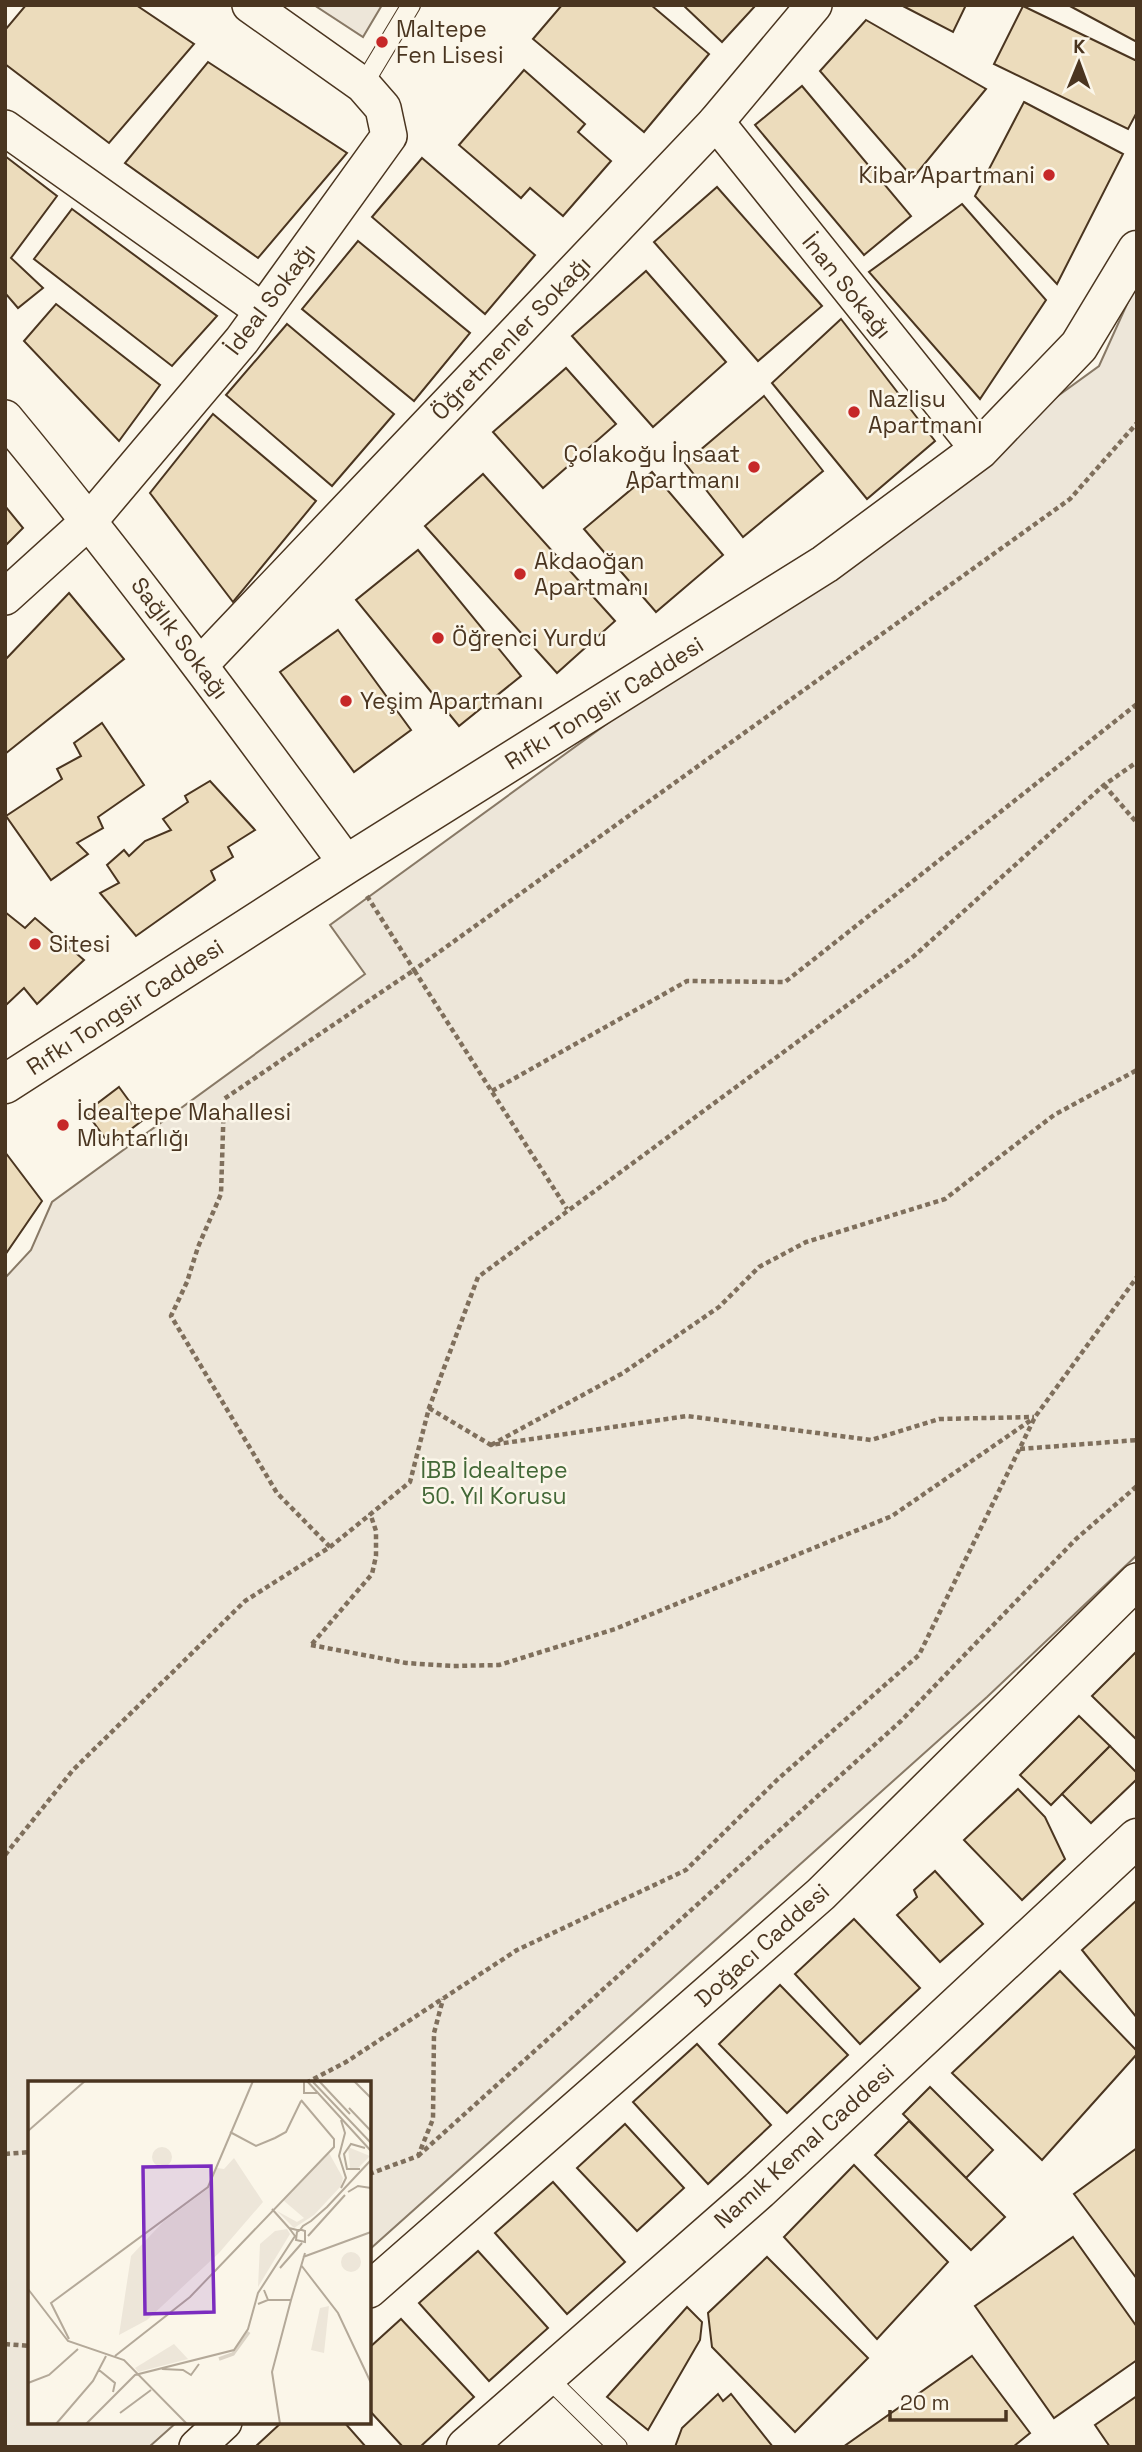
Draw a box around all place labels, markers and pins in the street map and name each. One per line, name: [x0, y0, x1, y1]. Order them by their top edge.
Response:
place label: Maltepe Fen Lisesi: [396, 14, 504, 70]
marker: Maltepe Fen Lisesi: [374, 34, 390, 50]
place label: Kibar Apartmani: [859, 160, 1035, 190]
marker: Kibar Apartmani: [1041, 167, 1057, 183]
place label: Nazlisu Apartmanı: [868, 384, 983, 440]
marker: Nazlisu Apartmanı: [846, 404, 862, 420]
place label: Çolakoğu İnsaat Apartmanı: [563, 439, 740, 495]
marker: Çolakoğu İnsaat Apartmanı: [746, 459, 762, 475]
place label: Akdaoğan Apartmanı: [534, 546, 649, 602]
marker: Akdaoğan Apartmanı: [512, 566, 528, 582]
place label: Öğrenci Yurdu: [452, 623, 607, 653]
marker: Öğrenci Yurdu: [430, 630, 446, 646]
place label: Yeşim Apartmanı: [360, 686, 543, 716]
marker: Yeşim Apartmanı: [338, 693, 354, 709]
place label: Sitesi: [49, 929, 110, 959]
marker: Sitesi: [27, 936, 43, 952]
place label: İdealtepe Mahallesi Muhtarlığı: [77, 1097, 291, 1153]
marker: İdealtepe Mahallesi Muhtarlığı: [55, 1117, 71, 1133]

